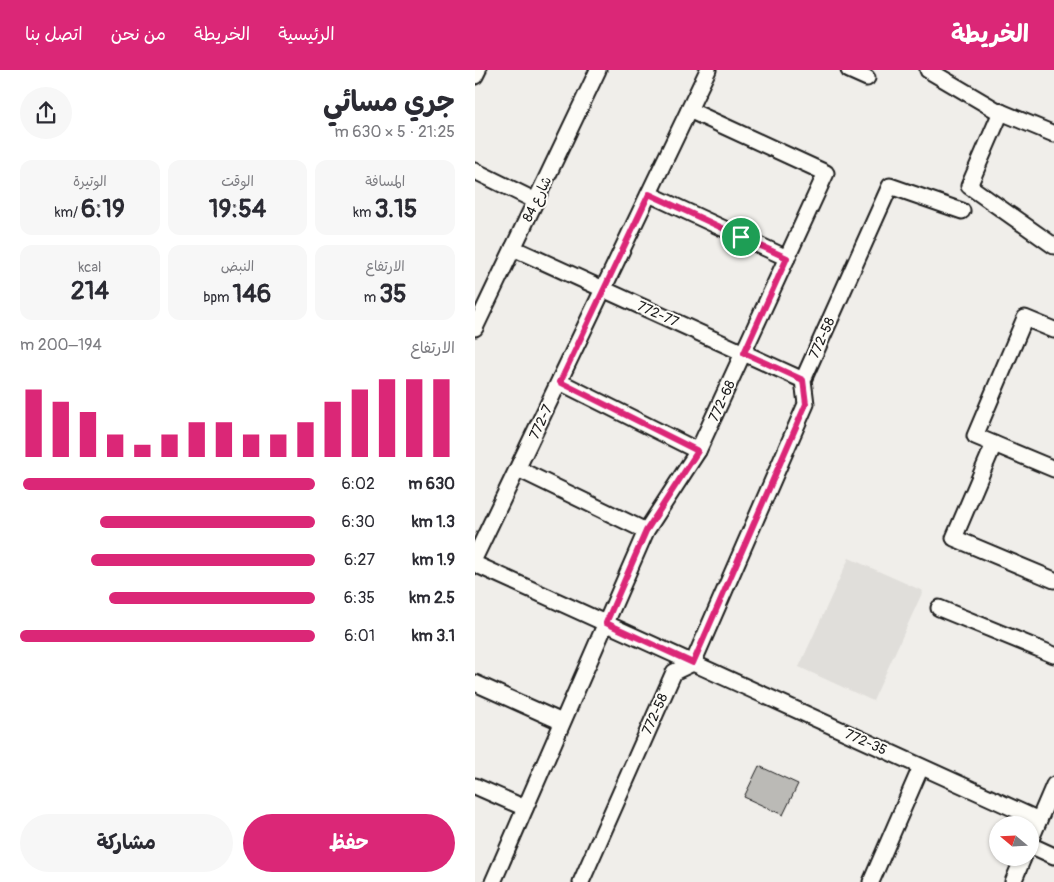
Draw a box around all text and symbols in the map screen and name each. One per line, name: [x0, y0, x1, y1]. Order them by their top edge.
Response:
text: الخريطة: [951, 20, 1029, 49]
text: اتصل بنا: [25, 23, 83, 46]
text: من نحن: [111, 23, 166, 46]
text: الخريطة: [194, 23, 250, 46]
text: الرئيسية: [278, 23, 335, 46]
text: جري مسائي: [323, 85, 455, 120]
button: share: [20, 87, 72, 139]
text: 21:25 · 5 × 630 m: [334, 122, 455, 142]
text: الوتيرة: [73, 173, 107, 190]
text: الوقت: [221, 173, 254, 190]
text: المسافة: [365, 173, 405, 190]
street label: شارع 84: [519, 173, 556, 225]
text: 6:19: [81, 194, 125, 225]
text: 19:54: [209, 194, 266, 225]
text: 3.15: [374, 194, 417, 225]
text: /km: [55, 204, 81, 221]
text: km: [353, 204, 374, 221]
pin: [720, 216, 762, 258]
icon: arrive: [727, 223, 755, 251]
text: النبض: [221, 258, 254, 275]
text: الارتفاع: [366, 258, 405, 275]
text: kcal: [78, 259, 101, 276]
text: 214: [71, 276, 109, 307]
text: 146: [233, 279, 271, 310]
text: 35: [379, 279, 407, 310]
text: bpm: [204, 289, 233, 306]
text: m: [364, 289, 379, 306]
street label: 772-77: [635, 297, 682, 331]
street label: 772-58: [805, 315, 839, 361]
text: 194–200 m: [20, 335, 102, 355]
text: الارتفاع: [410, 338, 455, 358]
street label: 772-68: [705, 378, 739, 424]
street label: 772-7: [526, 402, 557, 442]
text: 6:02: [342, 474, 375, 494]
text: 630 m: [408, 474, 455, 494]
text: 6:30: [342, 512, 375, 532]
text: 1.3 km: [412, 512, 455, 532]
text: 6:27: [344, 550, 375, 570]
text: 1.9 km: [413, 550, 455, 570]
text: 6:35: [344, 588, 375, 608]
text: 2.5 km: [410, 588, 455, 608]
text: 6:01: [344, 626, 375, 646]
text: 3.1 km: [412, 626, 455, 646]
street label: 772-58: [638, 691, 672, 737]
street label: 772-35: [842, 725, 890, 759]
button: مشاركة: [20, 814, 233, 872]
button: حفظ: [243, 814, 455, 872]
north arrow: [989, 816, 1039, 866]
map controls: [989, 816, 1039, 866]

